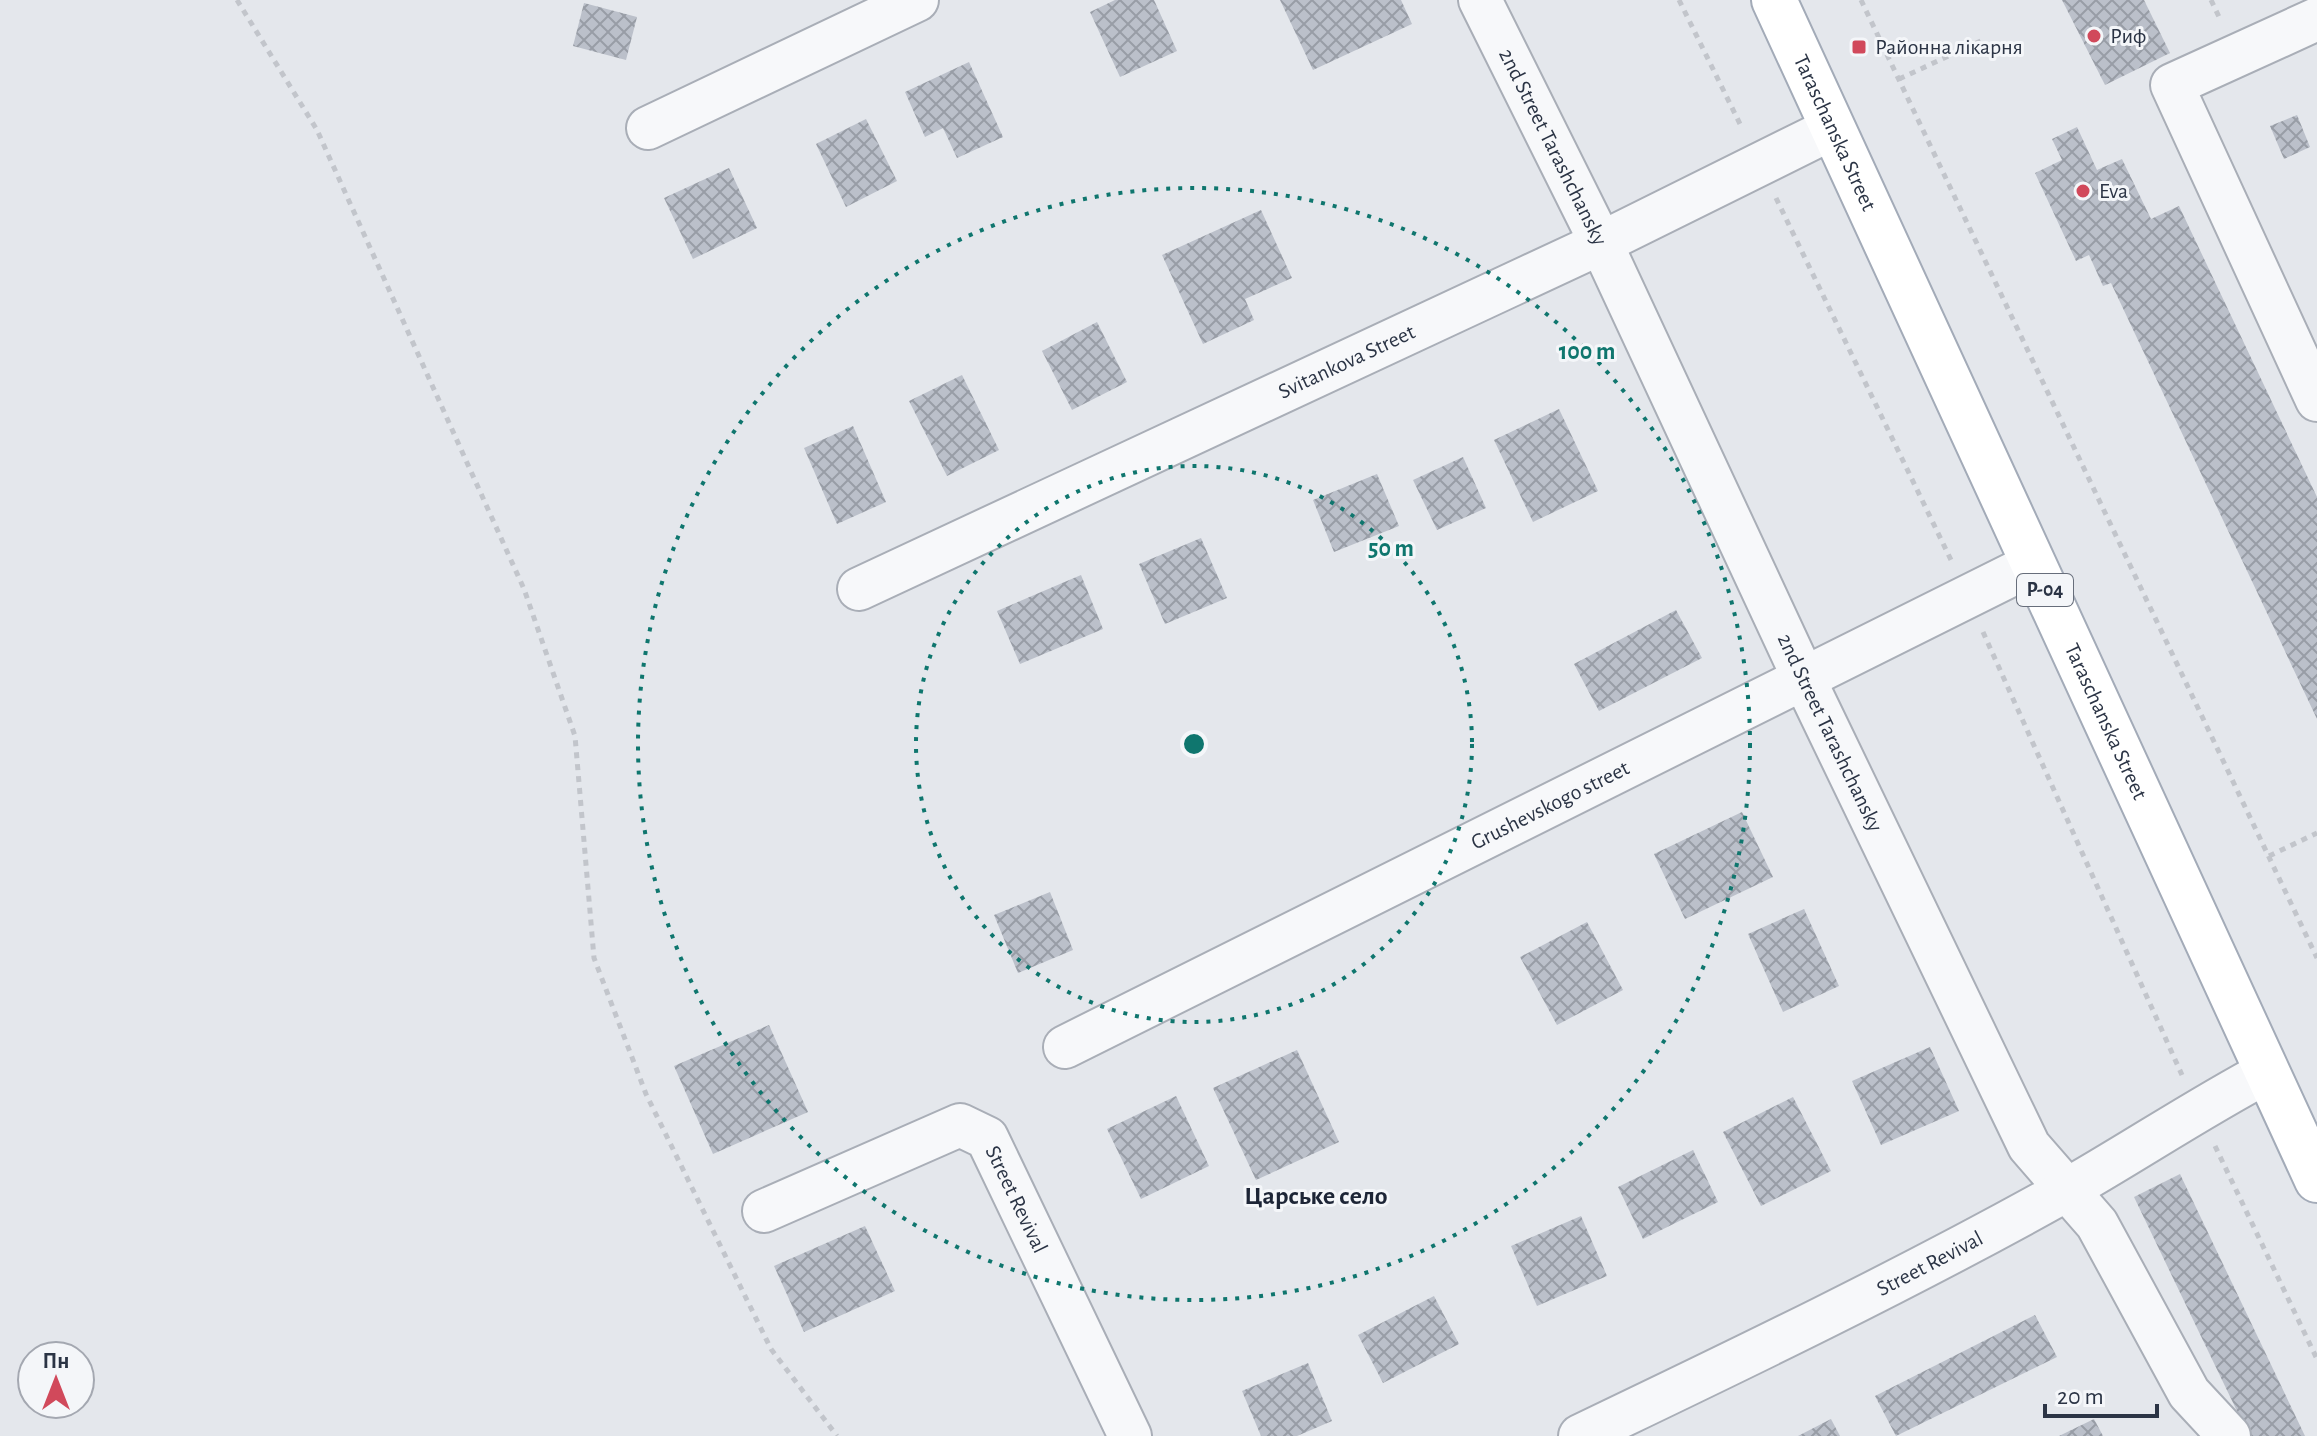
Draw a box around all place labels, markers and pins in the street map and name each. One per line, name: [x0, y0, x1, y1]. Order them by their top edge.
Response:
place label: Риф: [2110, 25, 2146, 47]
marker: Риф: [2085, 27, 2103, 45]
place label: Районна лікарня: [1875, 36, 2023, 58]
marker: Районна лікарня: [1850, 38, 1868, 56]
place label: Eva: [2099, 180, 2128, 202]
marker: Eva: [2074, 182, 2092, 200]
centre of rings: [1180, 730, 1208, 758]

